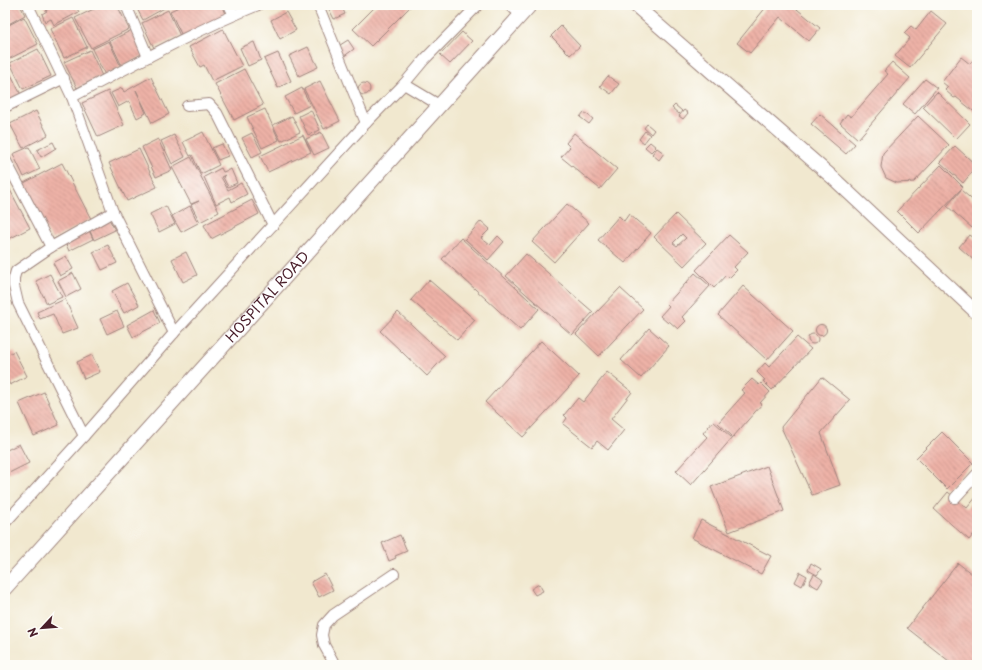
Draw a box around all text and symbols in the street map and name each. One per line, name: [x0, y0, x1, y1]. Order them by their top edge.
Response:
street label: HOSPITAL ROAD: [220, 246, 314, 347]
north arrow: [22, 608, 62, 648]
text: N: [23, 625, 42, 640]

